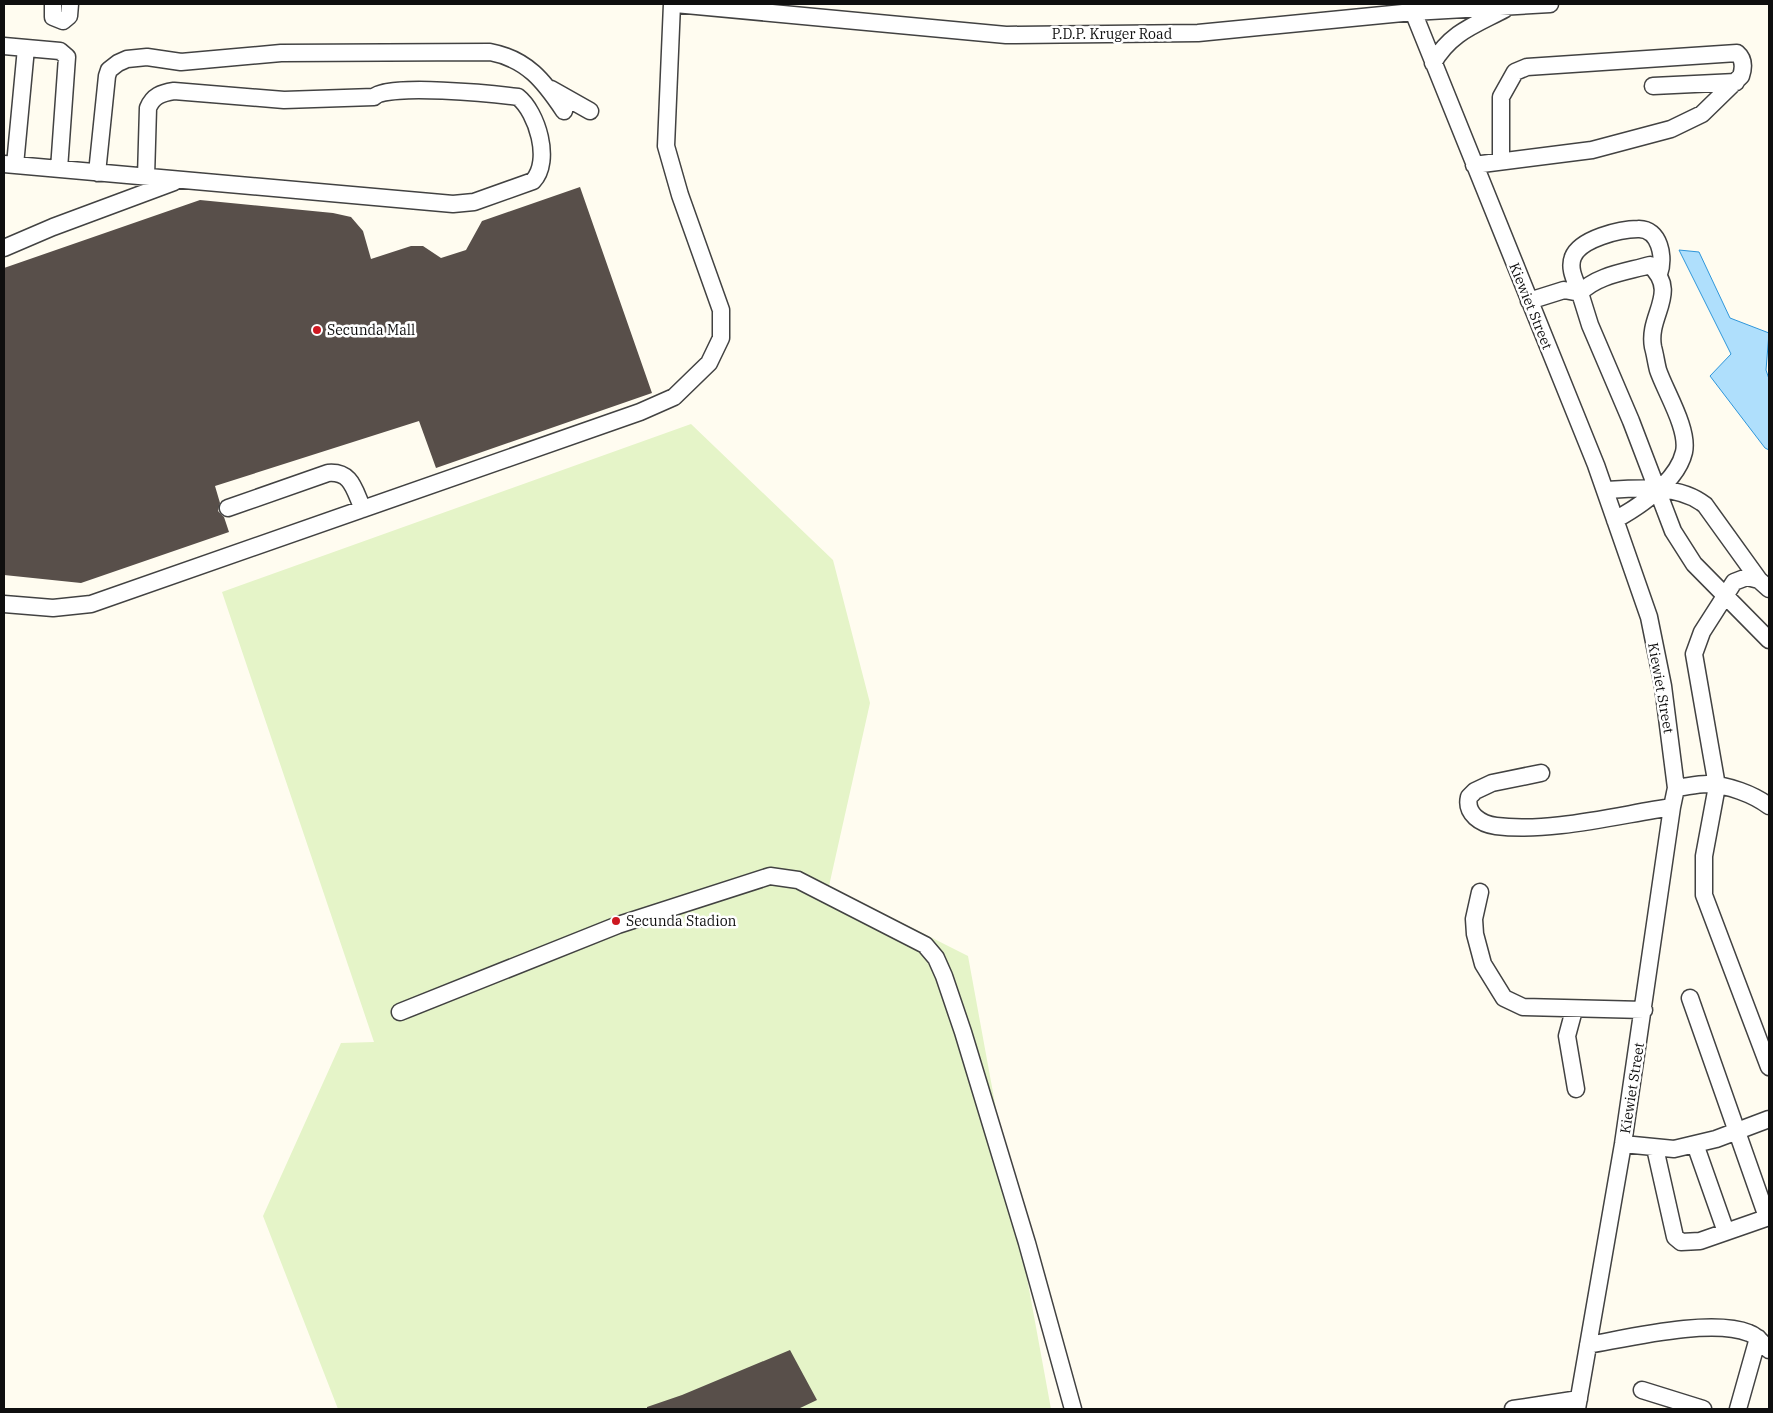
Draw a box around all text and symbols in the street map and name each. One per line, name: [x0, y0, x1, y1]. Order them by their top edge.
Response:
street label: P.D.P. Kruger Road: [1052, 25, 1173, 43]
street label: Kiewiet Street: [1505, 260, 1557, 352]
place label: Secunda Mall: [327, 321, 415, 339]
marker: Secunda Mall: [311, 324, 323, 336]
street label: Kiewiet Street: [1644, 641, 1678, 735]
place label: Secunda Stadion: [626, 912, 737, 930]
marker: Secunda Stadion: [610, 915, 622, 927]
street label: Kiewiet Street: [1616, 1041, 1648, 1135]

